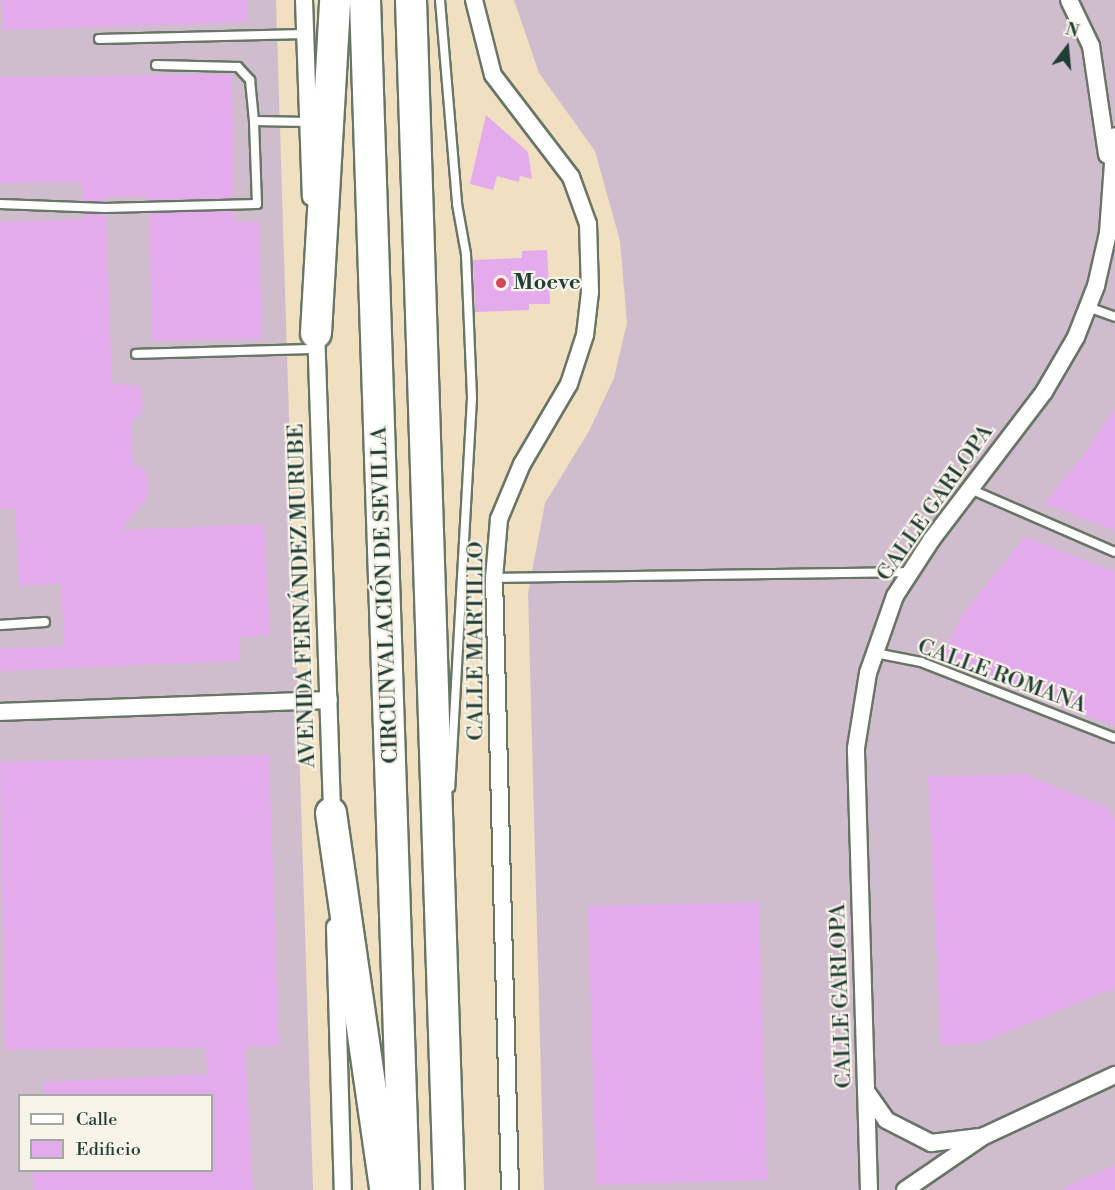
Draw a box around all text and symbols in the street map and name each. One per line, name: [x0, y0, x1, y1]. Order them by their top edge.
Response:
north arrow: [1037, 18, 1097, 78]
text: N: [1063, 19, 1081, 42]
place label: Moeve: [513, 270, 581, 296]
marker: Moeve: [494, 276, 508, 290]
street label: CALLE GARLOPA: [871, 420, 999, 586]
street label: AVENIDA FERNÁNDEZ MURUBE: [283, 423, 321, 769]
street label: CIRCUNVALACIÓN DE SEVILLA: [366, 426, 404, 764]
street label: CALLE MARTILLO: [463, 541, 489, 741]
street label: CALLE ROMANA: [914, 633, 1090, 719]
street label: CALLE GARLOPA: [825, 903, 857, 1089]
legend: [18, 1094, 213, 1172]
text: Calle: [76, 1108, 117, 1131]
text: Edificio: [76, 1138, 141, 1161]

